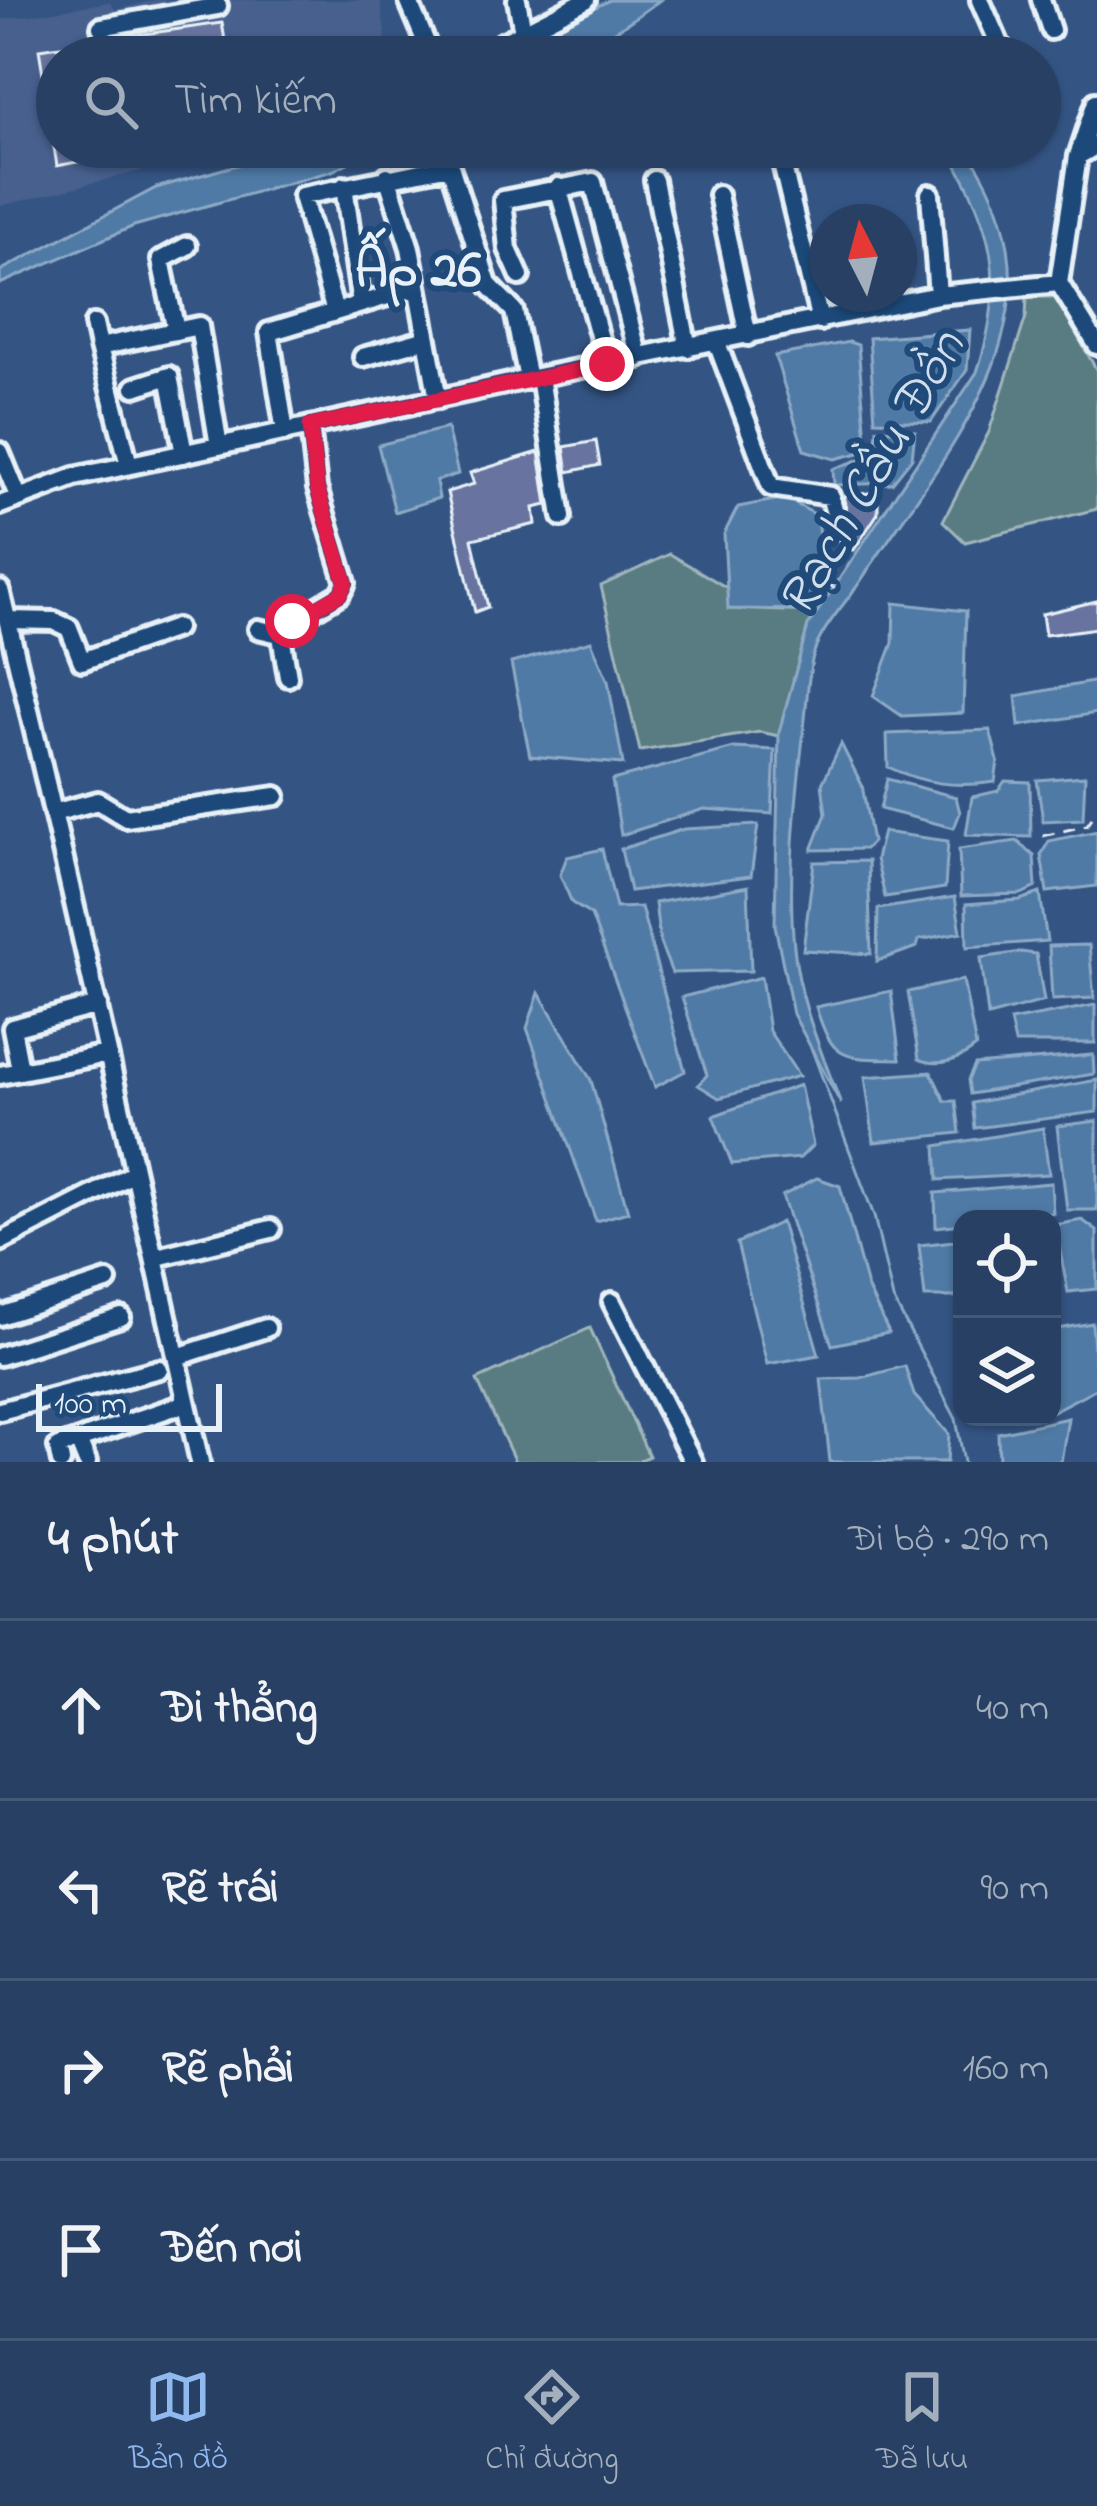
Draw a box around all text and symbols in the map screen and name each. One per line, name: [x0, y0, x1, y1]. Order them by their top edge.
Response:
search box: [36, 36, 1061, 168]
icon: search: [78, 69, 144, 135]
text: Tìm kiếm: [174, 69, 337, 135]
north arrow: [809, 204, 917, 312]
district label: Ấp 26: [355, 227, 482, 312]
water label: Rạch Cầu Đồn: [760, 316, 988, 633]
route end: [580, 337, 634, 391]
route start: [265, 594, 319, 648]
map controls: [953, 1210, 1061, 1426]
button: locate: [953, 1210, 1061, 1318]
button: layers: [953, 1318, 1061, 1426]
scale bar: [36, 1378, 222, 1431]
text: 100 m: [54, 1381, 127, 1429]
text: 4 phút: [48, 1503, 178, 1578]
text: Đi bộ · 290 m: [848, 1512, 1049, 1569]
icon: ahead: [48, 1677, 114, 1743]
text: Đi thẳng: [162, 1677, 318, 1743]
text: 40 m: [976, 1681, 1049, 1738]
icon: left: [48, 1857, 114, 1923]
text: Rẽ trái: [162, 1857, 278, 1923]
text: 90 m: [980, 1861, 1049, 1918]
icon: right: [48, 2037, 114, 2103]
text: Rẽ phải: [162, 2037, 294, 2103]
text: 160 m: [963, 2041, 1049, 2098]
icon: arrive: [48, 2217, 114, 2283]
text: Đến nơi: [162, 2217, 302, 2283]
tab: Bản đồ: [129, 2364, 228, 2484]
tab: Chỉ đường: [485, 2364, 619, 2484]
tab: Đã lưu: [876, 2364, 968, 2484]

